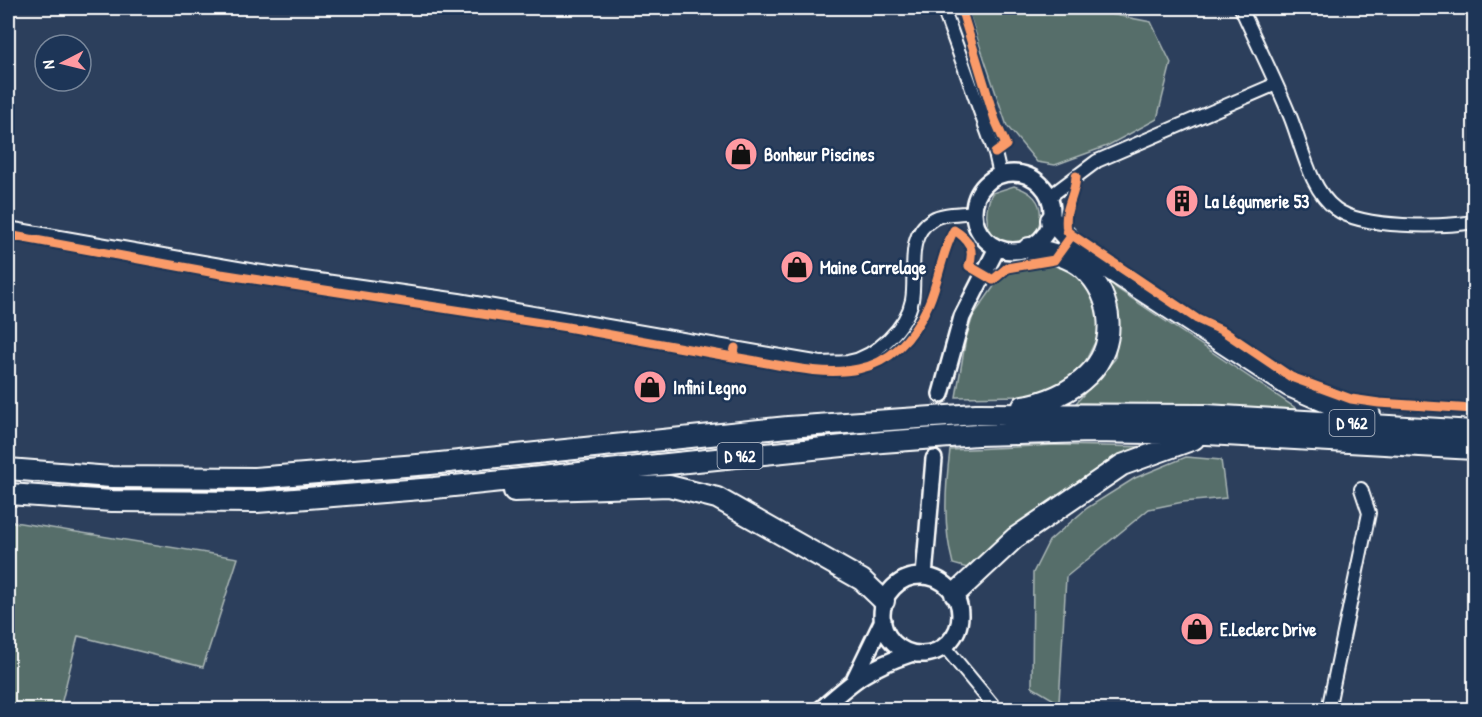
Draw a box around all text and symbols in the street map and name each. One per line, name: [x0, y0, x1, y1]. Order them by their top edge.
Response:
north arrow: [33, 33, 93, 93]
text: N: [37, 59, 60, 70]
shop icon: Bonheur Piscines: [723, 136, 759, 172]
place label: Bonheur Piscines: [764, 142, 874, 167]
building icon: La Légumerie 53: [1164, 183, 1200, 219]
place label: La Légumerie 53: [1205, 189, 1309, 215]
shop icon: Maine Carrelage: [779, 249, 815, 285]
place label: Maine Carrelage: [820, 255, 927, 281]
shop icon: Infini Legno: [632, 369, 668, 405]
place label: Infini Legno: [673, 375, 747, 401]
road number: D 962: [1330, 410, 1374, 436]
road number: D 962: [718, 443, 762, 469]
shop icon: E.Leclerc Drive: [1179, 611, 1215, 647]
place label: E.Leclerc Drive: [1220, 617, 1317, 642]

